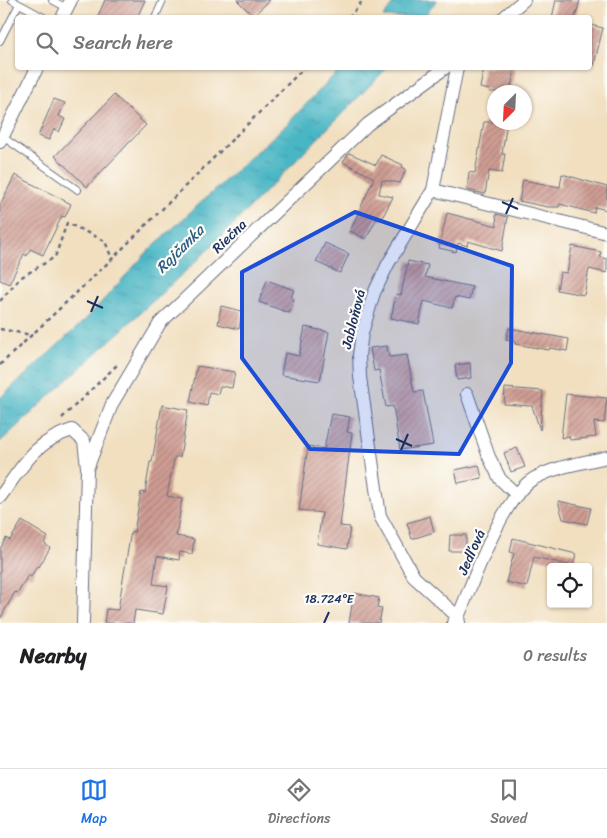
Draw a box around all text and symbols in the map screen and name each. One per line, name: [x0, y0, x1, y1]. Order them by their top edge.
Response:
search box: [15, 15, 592, 70]
text: Search here: [73, 26, 173, 59]
icon: search: [33, 29, 61, 57]
north arrow: [487, 85, 532, 130]
street label: Riečna: [206, 213, 253, 260]
water label: Rajčanka: [150, 218, 211, 279]
street label: Jabloňová: [334, 287, 373, 352]
street label: Jedľová: [450, 525, 493, 580]
map controls: [547, 563, 592, 608]
button: locate: [547, 563, 592, 608]
text: 18.724°E: [304, 588, 355, 610]
text: Nearby: [20, 637, 86, 675]
text: 0 results: [523, 641, 587, 670]
tab: Map: [80, 776, 108, 831]
tab: Directions: [268, 776, 330, 831]
tab: Saved: [490, 776, 527, 831]

